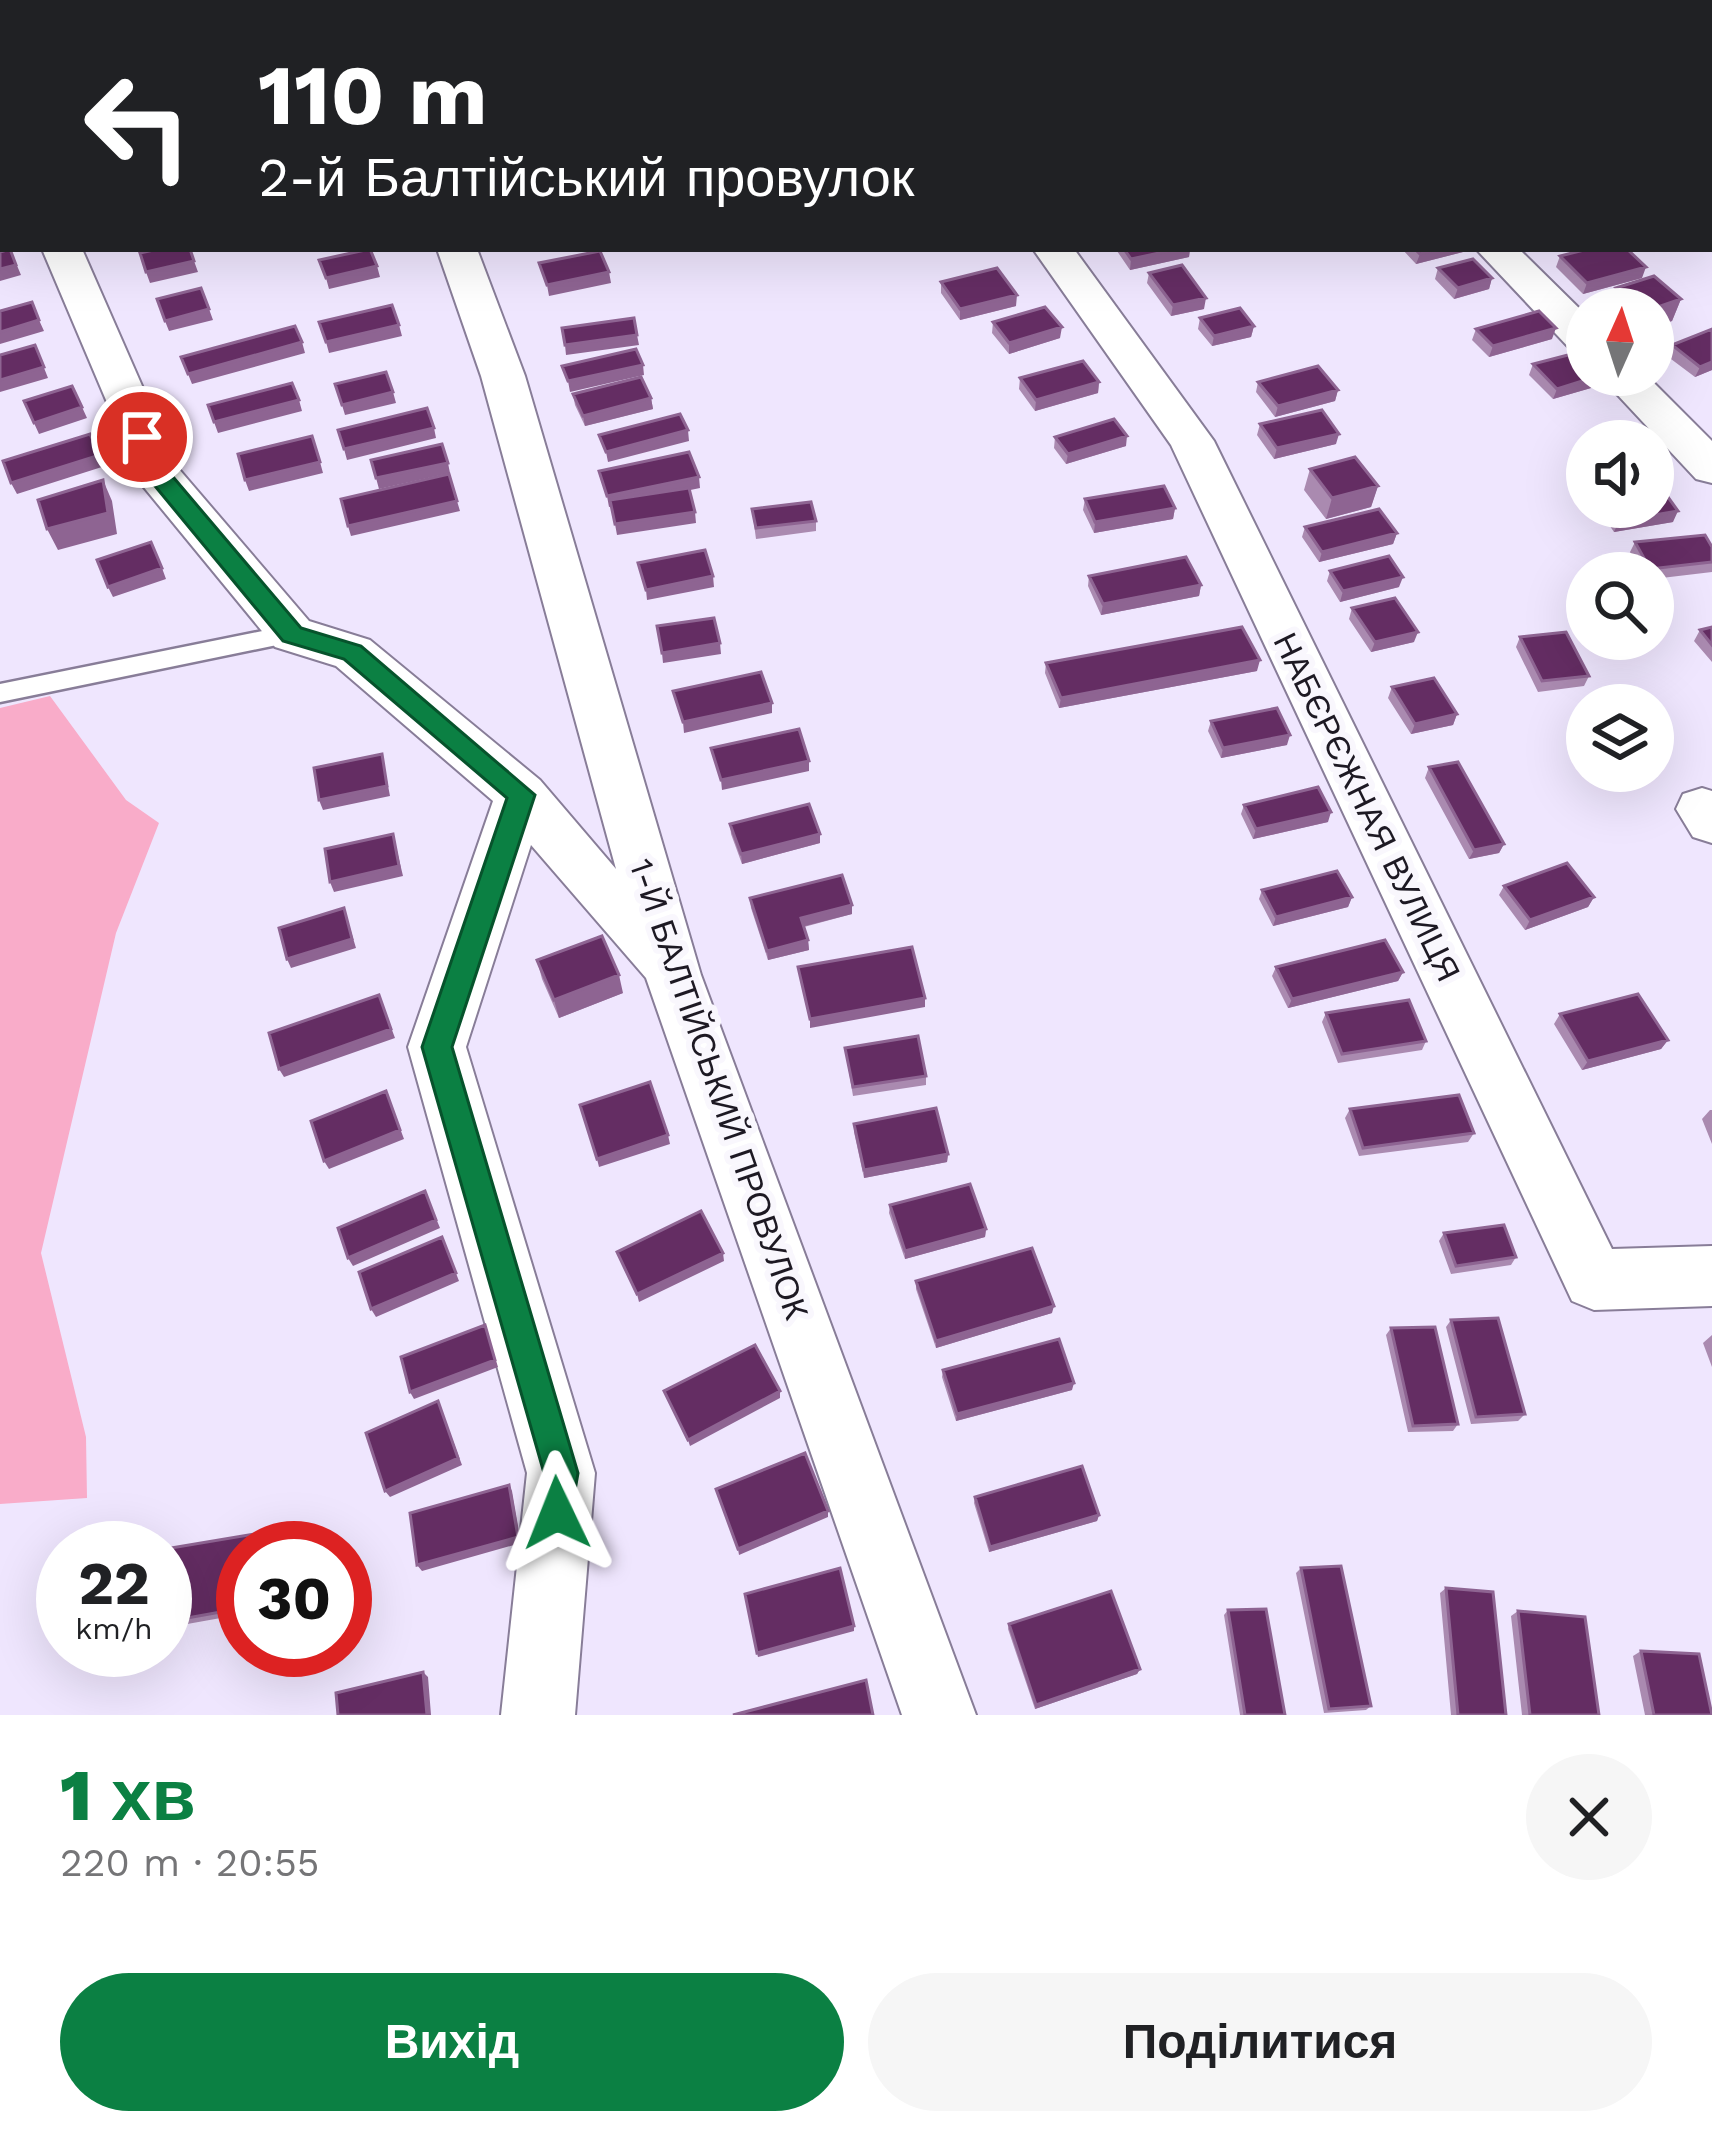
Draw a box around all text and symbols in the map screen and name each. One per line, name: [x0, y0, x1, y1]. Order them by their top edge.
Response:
text: 110 m: [258, 46, 488, 144]
icon: left: [60, 48, 216, 204]
text: 2-й Балтійський провулок: [258, 146, 914, 209]
north arrow: [1566, 288, 1674, 396]
map controls: [1566, 288, 1674, 792]
pin: [91, 386, 193, 488]
icon: arrive: [109, 404, 175, 470]
button: sound: [1566, 420, 1674, 528]
button: search: [1566, 552, 1674, 660]
street label: НАБЄРЄЖНАЯ ВУЛИЦЯ: [1266, 626, 1468, 988]
button: layers: [1566, 684, 1674, 792]
street label: 1-Й БАЛТІЙСЬКИЙ ПРОВУЛОК: [622, 854, 817, 1325]
position arrow: [494, 1450, 620, 1576]
speed limit sign: 30: [216, 1521, 372, 1677]
text: 22: [78, 1548, 150, 1619]
text: km/h: [75, 1611, 153, 1646]
text: 1 хв: [60, 1753, 196, 1837]
button: close: [1526, 1754, 1652, 1880]
text: 220 m · 20:55: [60, 1840, 320, 1885]
button: Вихід: [60, 1973, 844, 2111]
button: Поділитися: [868, 1973, 1652, 2111]

